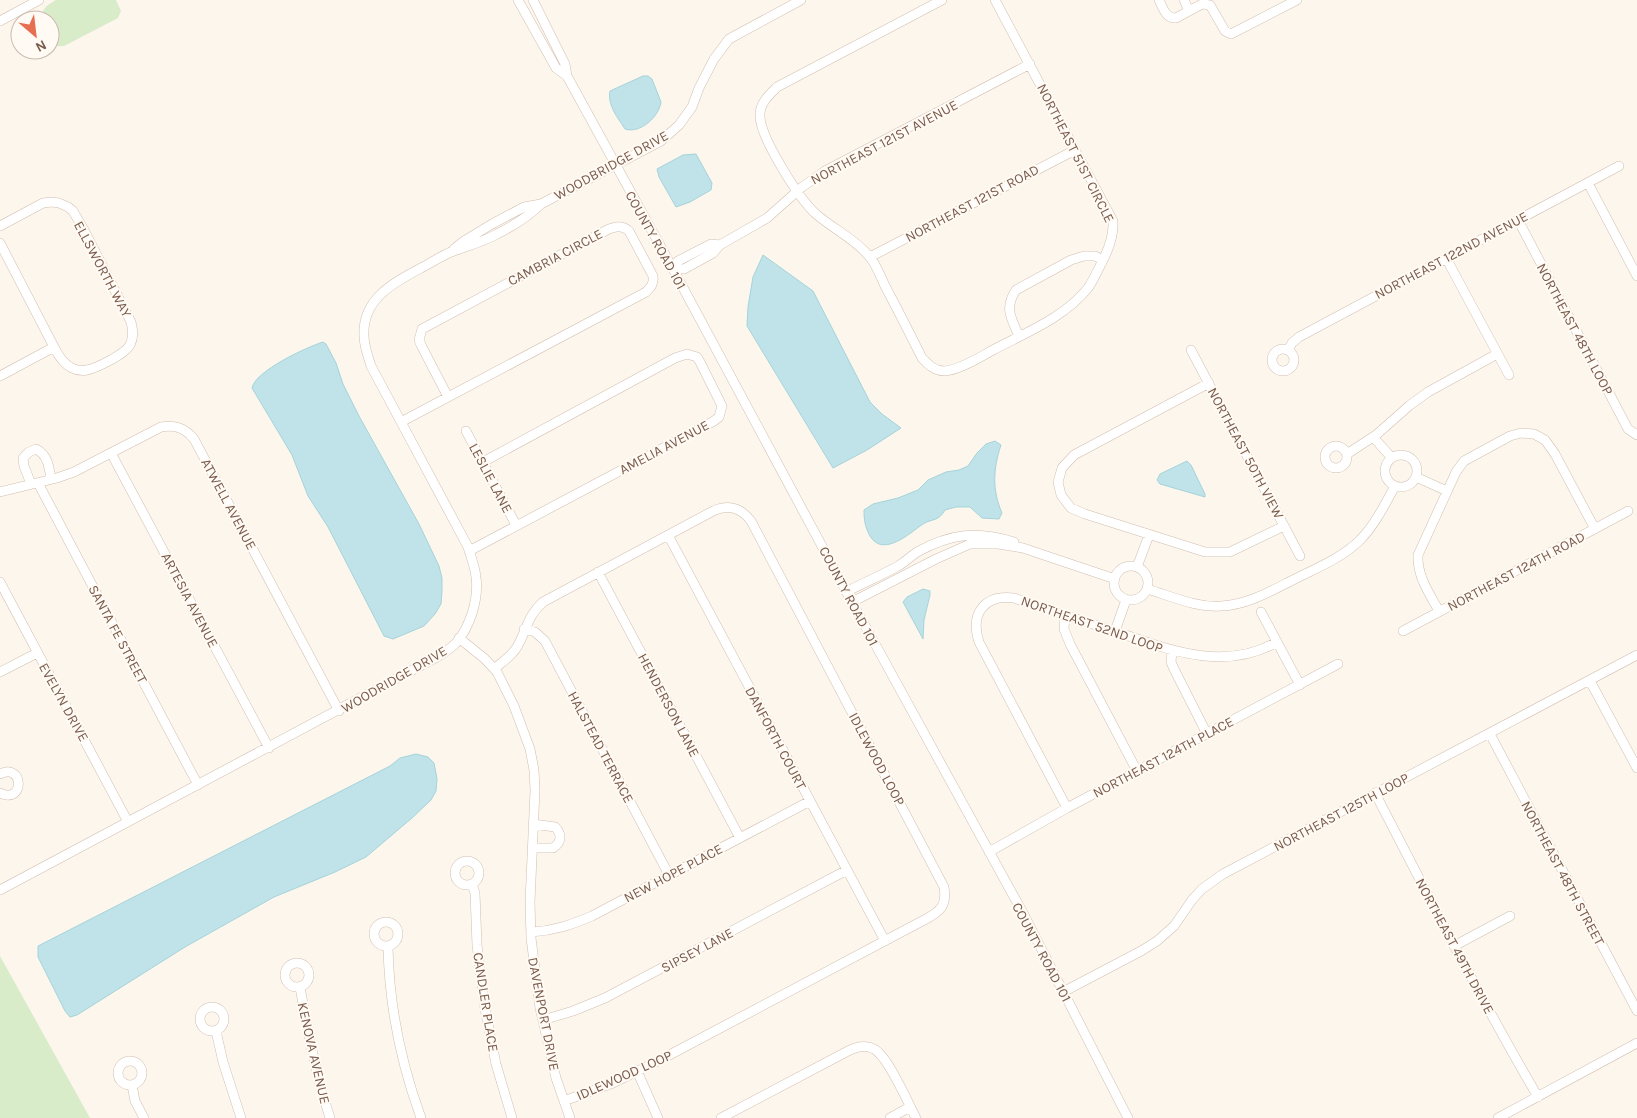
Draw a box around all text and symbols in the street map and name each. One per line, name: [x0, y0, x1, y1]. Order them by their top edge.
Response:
north arrow: [10, 10, 60, 60]
text: N: [32, 36, 49, 56]
street label: NORTHEAST 51ST CIRCLE: [1033, 81, 1118, 226]
street label: NORTHEAST 121ST AVENUE: [808, 96, 961, 189]
street label: WOODBRIDGE DRIVE: [551, 127, 671, 204]
street label: NORTHEAST 121ST ROAD: [902, 161, 1042, 246]
street label: COUNTY ROAD 101: [621, 188, 690, 293]
street label: NORTHEAST 122ND AVENUE: [1372, 208, 1531, 303]
street label: ELLSWORTH WAY: [70, 218, 135, 321]
street label: CAMBRIA CIRCLE: [505, 225, 606, 290]
street label: NORTHEAST 48TH LOOP: [1533, 260, 1617, 398]
street label: NORTHEAST 50TH VIEW: [1204, 385, 1288, 522]
street label: AMELIA AVENUE: [616, 417, 712, 478]
street label: LESLIE LANE: [465, 440, 516, 516]
street label: ATWELL AVENUE: [197, 456, 260, 553]
street label: NORTHEAST 124TH ROAD: [1445, 528, 1588, 615]
street label: COUNTY ROAD 101: [815, 544, 882, 649]
street label: ARTESIA AVENUE: [157, 550, 222, 651]
street label: SANTA FE STREET: [84, 582, 151, 686]
street label: NORTHEAST 52ND LOOP: [1019, 592, 1165, 657]
street label: WOODRIDGE DRIVE: [338, 642, 450, 717]
street label: HENDERSON LANE: [634, 651, 703, 760]
street label: EVELYN DRIVE: [35, 660, 92, 745]
street label: DANFORTH COURT: [741, 684, 810, 792]
street label: HALSTEAD TERRACE: [564, 688, 637, 806]
street label: IDLEWOOD LOOP: [845, 710, 908, 809]
street label: NORTHEAST 124TH PLACE: [1090, 713, 1237, 802]
street label: NORTHEAST 125TH LOOP: [1271, 769, 1412, 855]
street label: NORTHEAST 48TH STREET: [1517, 798, 1608, 948]
street label: NEW HOPE PLACE: [621, 840, 726, 907]
street label: NORTHEAST 49TH DRIVE: [1412, 875, 1498, 1017]
street label: COUNTY ROAD 101: [1008, 900, 1075, 1005]
street label: SIPSEY LANE: [658, 924, 736, 977]
street label: CANDLER PLACE: [469, 951, 502, 1053]
street label: DAVENPORT DRIVE: [524, 956, 563, 1072]
street label: KENOVA AVENUE: [294, 1001, 333, 1106]
street label: IDLEWOOD LOOP: [574, 1047, 675, 1104]

